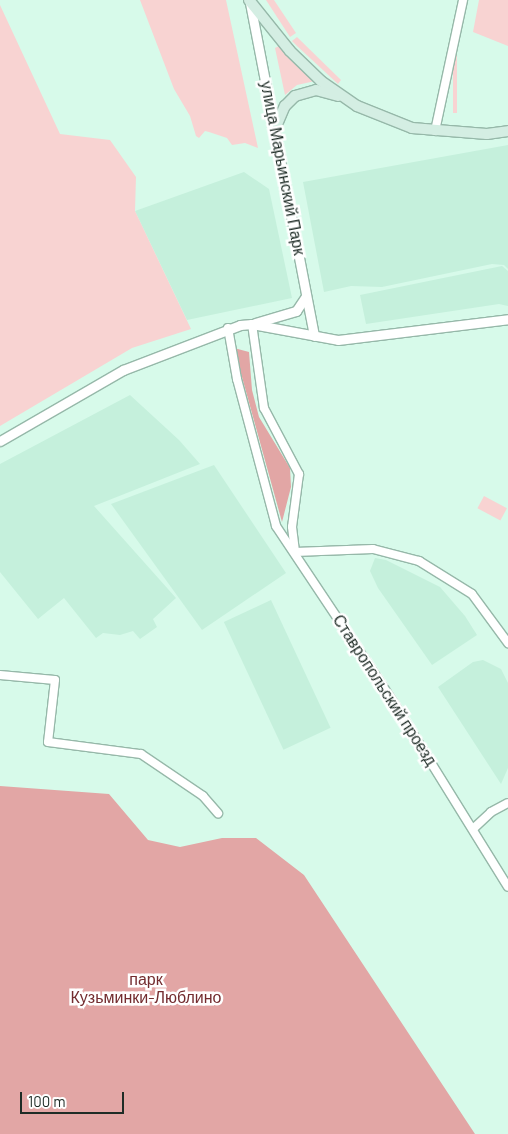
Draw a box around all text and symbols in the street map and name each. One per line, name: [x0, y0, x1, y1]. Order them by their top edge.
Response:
street label: улица Марьинский Парк: [257, 79, 309, 257]
street label: Ставропольский проезд: [329, 611, 441, 769]
park label: парк Кузьминки-Люблино: [71, 969, 221, 1007]
scale bar: [22, 1082, 126, 1114]
text: 100 m: [28, 1092, 66, 1110]

